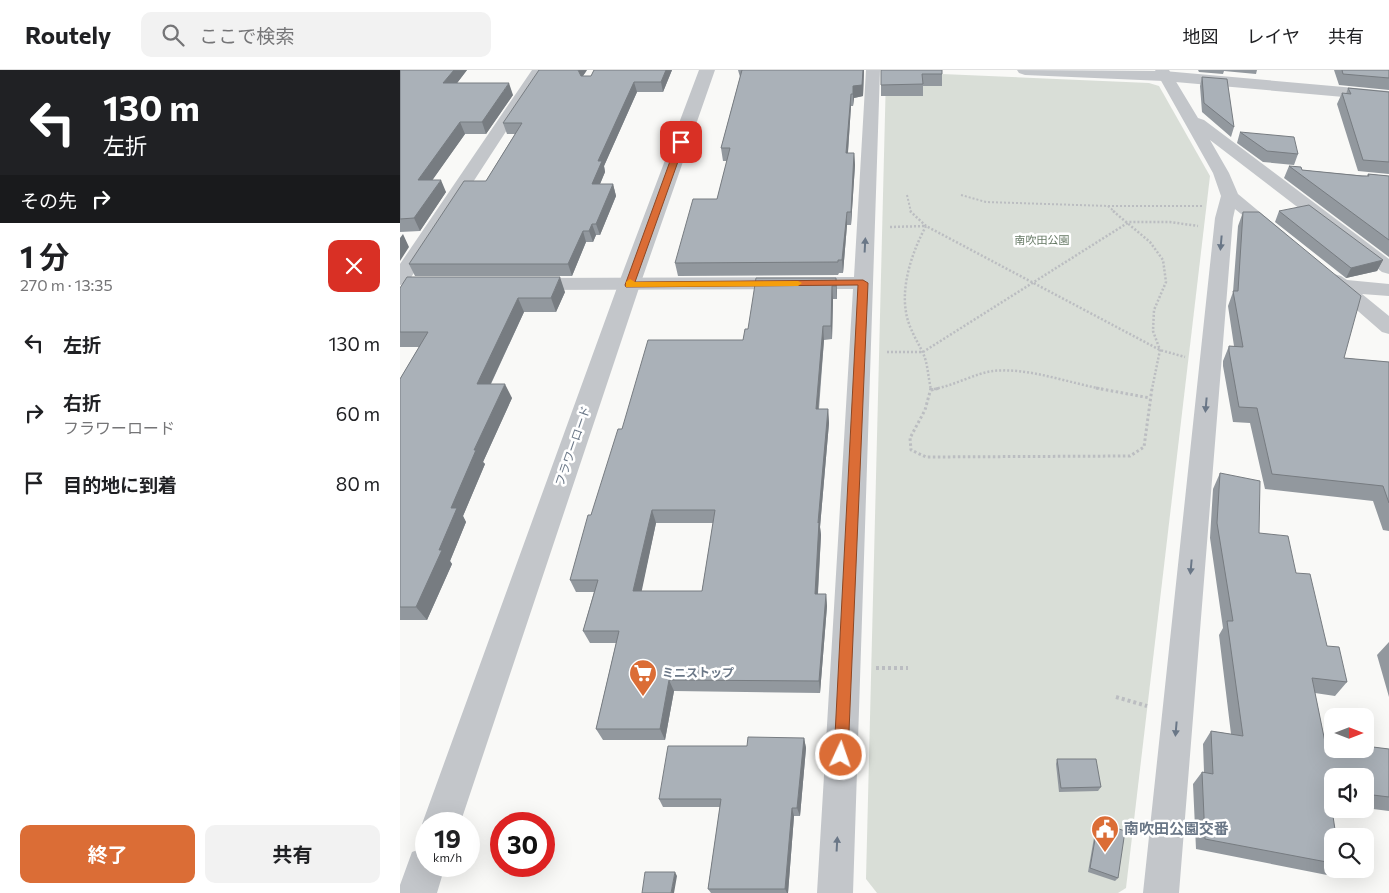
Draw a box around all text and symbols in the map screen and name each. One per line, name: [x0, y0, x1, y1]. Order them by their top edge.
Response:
search box: [141, 12, 491, 57]
text: Routely: [25, 20, 111, 49]
icon: search: [159, 21, 187, 49]
text: ここで検索: [199, 24, 294, 47]
text: 地図: [1183, 25, 1219, 47]
text: レイヤ: [1247, 25, 1300, 47]
text: 共有: [1328, 25, 1364, 47]
text: 130 m: [103, 85, 200, 128]
icon: left: [20, 90, 85, 155]
pin: [660, 121, 702, 163]
icon: arrive: [667, 128, 695, 156]
text: 左折: [103, 132, 147, 159]
icon: right: [87, 185, 115, 213]
text: その先: [20, 189, 77, 212]
park label: 南吹田公園: [1015, 233, 1070, 246]
one-way arrow: [1217, 236, 1225, 252]
text: 1 分: [20, 237, 69, 274]
one-way arrow: [861, 237, 869, 253]
button: close: [328, 240, 380, 292]
text: 270 m · 13:35: [20, 275, 113, 294]
icon: left: [20, 329, 48, 357]
text: 130 m: [328, 332, 380, 355]
text: 左折: [63, 333, 101, 356]
text: 右折: [63, 391, 101, 414]
one-way arrow: [1202, 397, 1210, 413]
icon: right: [20, 399, 48, 427]
text: 60 m: [336, 402, 380, 425]
street label: フラワーロード: [552, 404, 592, 488]
text: フラワーロード: [63, 418, 175, 437]
icon: arrive: [20, 469, 48, 497]
text: 80 m: [336, 472, 380, 495]
text: 目的地に到着: [63, 473, 177, 496]
one-way arrow: [1187, 559, 1195, 575]
supermarket icon: ミニストップ: [628, 658, 658, 697]
place label: ミニストップ: [662, 665, 734, 679]
north arrow: [1324, 708, 1374, 758]
map controls: [1324, 708, 1374, 878]
one-way arrow: [1172, 721, 1180, 737]
position arrow: [814, 728, 866, 780]
button: sound: [1324, 768, 1374, 818]
speed limit sign: 30: [490, 812, 555, 877]
public building icon: 南吹田公園交番: [1090, 814, 1120, 853]
place label: 南吹田公園交番: [1124, 819, 1229, 837]
text: 19: [434, 823, 461, 853]
button: 終了: [20, 825, 195, 883]
button: 共有: [205, 825, 380, 883]
button: search: [1324, 828, 1374, 878]
one-way arrow: [833, 836, 841, 852]
text: km/h: [433, 850, 462, 864]

